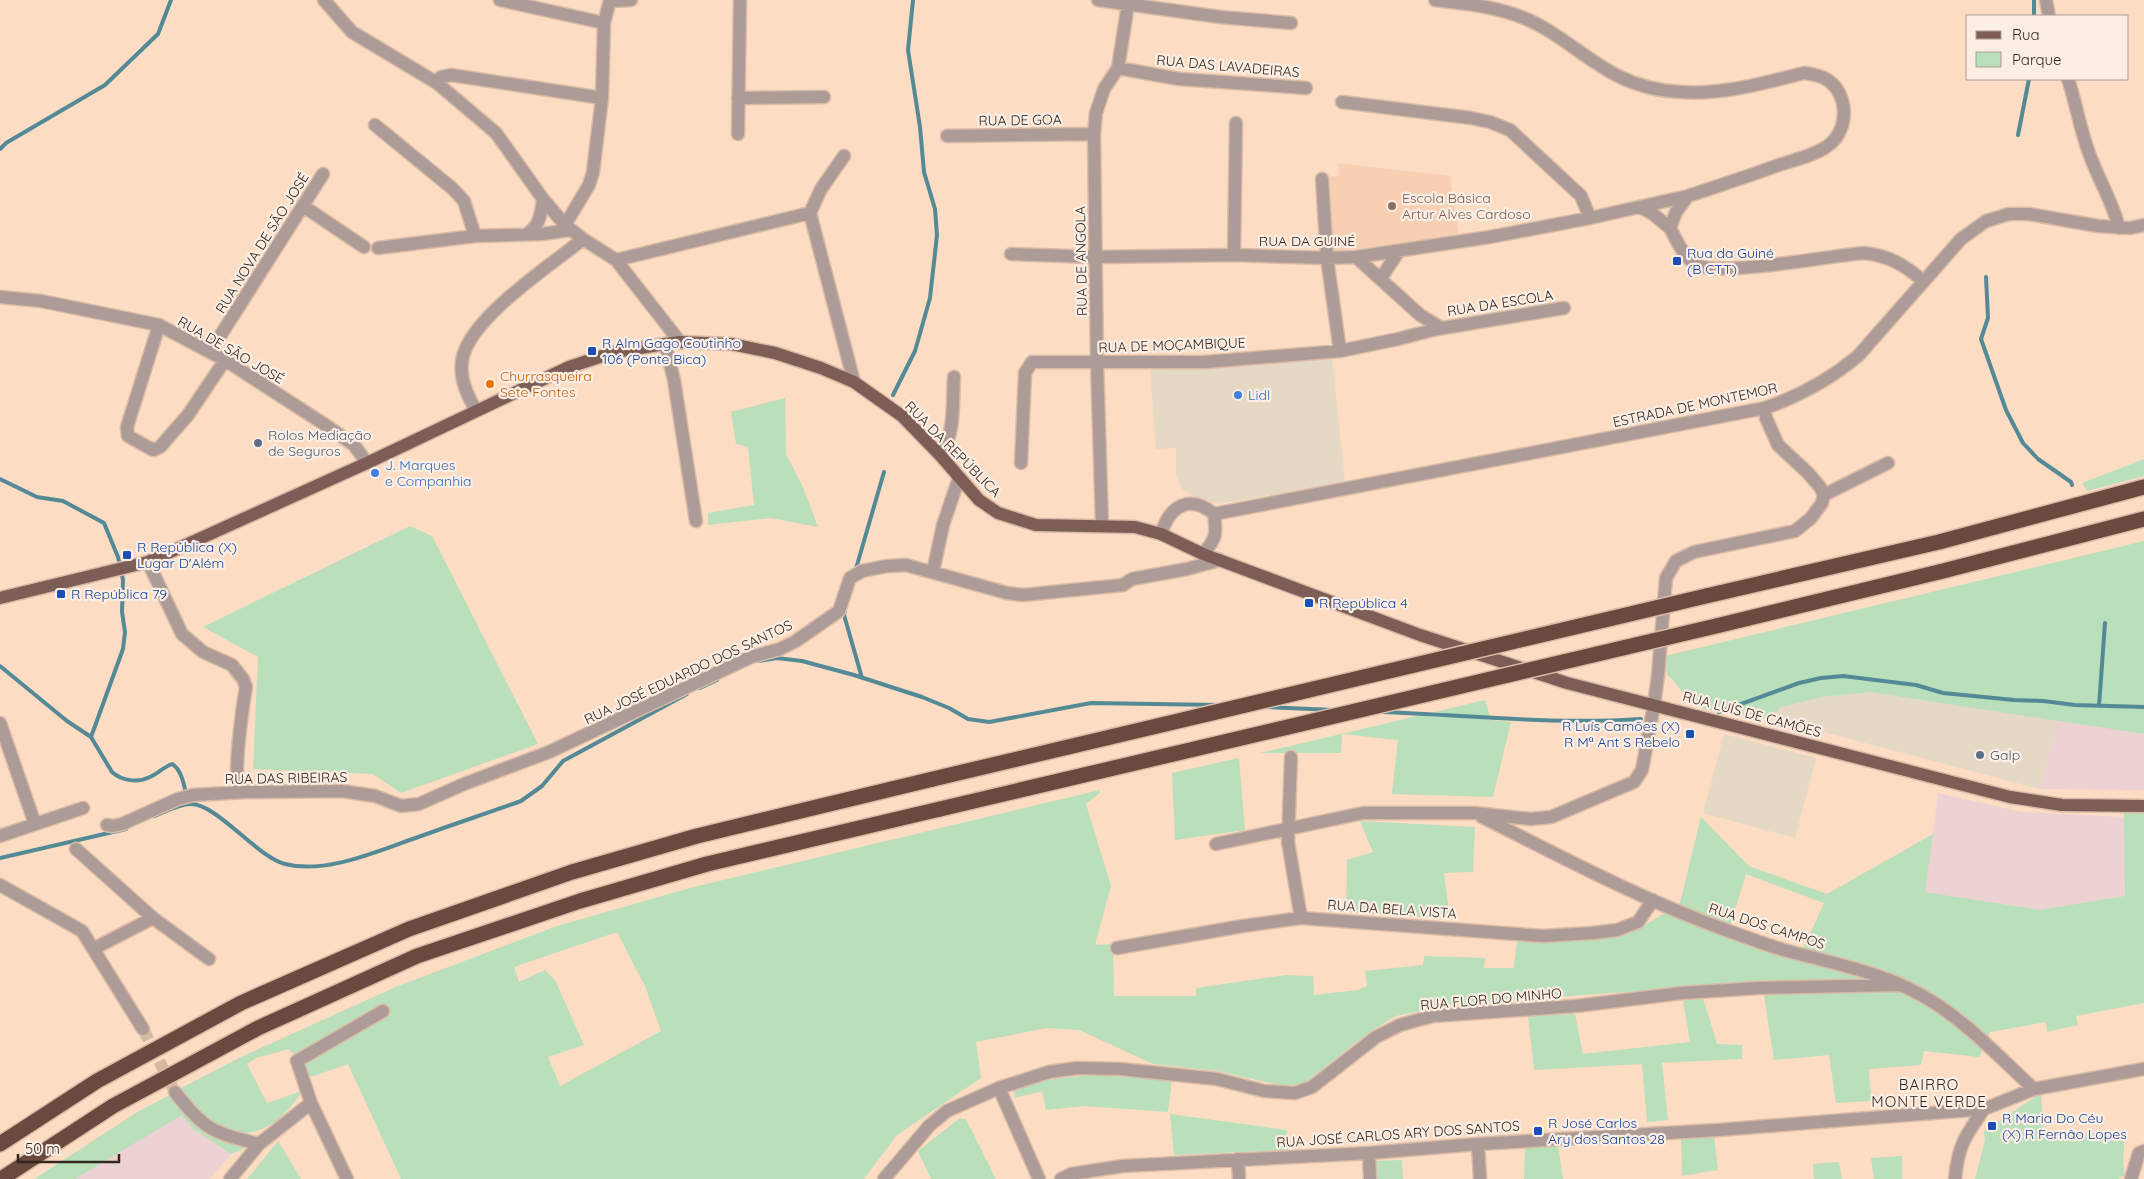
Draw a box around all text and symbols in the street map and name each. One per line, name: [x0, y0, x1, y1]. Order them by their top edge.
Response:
legend: [1966, 15, 2129, 80]
text: Rua: [2012, 25, 2040, 44]
text: Parque: [2012, 50, 2062, 69]
street label: RUA DAS LAVADEIRAS: [1156, 51, 1300, 81]
street label: RUA DE GOA: [978, 110, 1062, 130]
street label: RUA NOVA DE SÃO JOSÉ: [211, 169, 313, 317]
place label: Escola Básica Artur Alves Cardoso: [1402, 189, 1531, 223]
marker: Escola Básica Artur Alves Cardoso: [1386, 200, 1398, 212]
street label: RUA DE ANGOLA: [1071, 206, 1091, 316]
street label: RUA DA GUINÉ: [1259, 232, 1355, 250]
place label: Rua da Guiné (B CTT): [1687, 244, 1774, 278]
marker: Rua da Guiné (B CTT): [1671, 255, 1683, 267]
street label: RUA DA ESCOLA: [1446, 286, 1554, 320]
street label: RUA DE SÃO JOSÉ: [175, 312, 287, 388]
street label: RUA DE MOÇAMBIQUE: [1098, 333, 1246, 357]
place label: R Alm Gago Coutinho 106 (Ponte Bica): [602, 334, 741, 368]
marker: R Alm Gago Coutinho 106 (Ponte Bica): [586, 345, 598, 357]
place label: Churrasqueira Sete Fontes: [500, 367, 592, 401]
marker: Churrasqueira Sete Fontes: [484, 378, 496, 390]
street label: ESTRADA DE MONTEMOR: [1611, 379, 1779, 431]
place label: Lidl: [1248, 386, 1270, 404]
marker: Lidl: [1232, 389, 1244, 401]
street label: RUA DA REPÚBLICA: [901, 397, 1005, 501]
place label: Rolos Mediação de Seguros: [268, 426, 371, 460]
marker: Rolos Mediação de Seguros: [252, 437, 264, 449]
place label: J. Marques e Companhia: [385, 456, 472, 490]
marker: J. Marques e Companhia: [369, 467, 381, 479]
place label: R República (X) Lugar D'Além: [137, 538, 237, 572]
marker: R República (X) Lugar D'Além: [121, 549, 133, 561]
place label: R República 79: [71, 585, 167, 603]
marker: R República 79: [55, 588, 67, 600]
place label: R República 4: [1319, 594, 1408, 612]
marker: R República 4: [1303, 597, 1315, 609]
street label: RUA JOSÉ EDUARDO DOS SANTOS: [581, 616, 795, 728]
street label: RUA LUÍS DE CAMÕES: [1681, 687, 1823, 741]
place label: R Luís Camões (X) R Mª Ant S Rebelo: [1562, 717, 1680, 751]
marker: R Luís Camões (X) R Mª Ant S Rebelo: [1684, 728, 1696, 740]
place label: Galp: [1990, 746, 2020, 764]
marker: Galp: [1974, 749, 1986, 761]
street label: RUA DAS RIBEIRAS: [225, 768, 348, 788]
street label: RUA DA BELA VISTA: [1327, 895, 1457, 923]
street label: RUA DOS CAMPOS: [1707, 899, 1828, 953]
street label: RUA FLOR DO MINHO: [1420, 984, 1563, 1014]
district label: BAIRRO MONTE VERDE: [1871, 1075, 1987, 1111]
place label: R Maria Do Céu (X) R Fernâo Lopes: [2002, 1109, 2127, 1143]
place label: R José Carlos Ary dos Santos 28: [1548, 1114, 1665, 1148]
street label: RUA JOSÉ CARLOS ARY DOS SANTOS: [1276, 1117, 1520, 1151]
marker: R Maria Do Céu (X) R Fernâo Lopes: [1986, 1120, 1998, 1132]
marker: R José Carlos Ary dos Santos 28: [1532, 1125, 1544, 1137]
scale bar: [18, 1132, 119, 1164]
text: 50 m: [25, 1139, 60, 1158]

